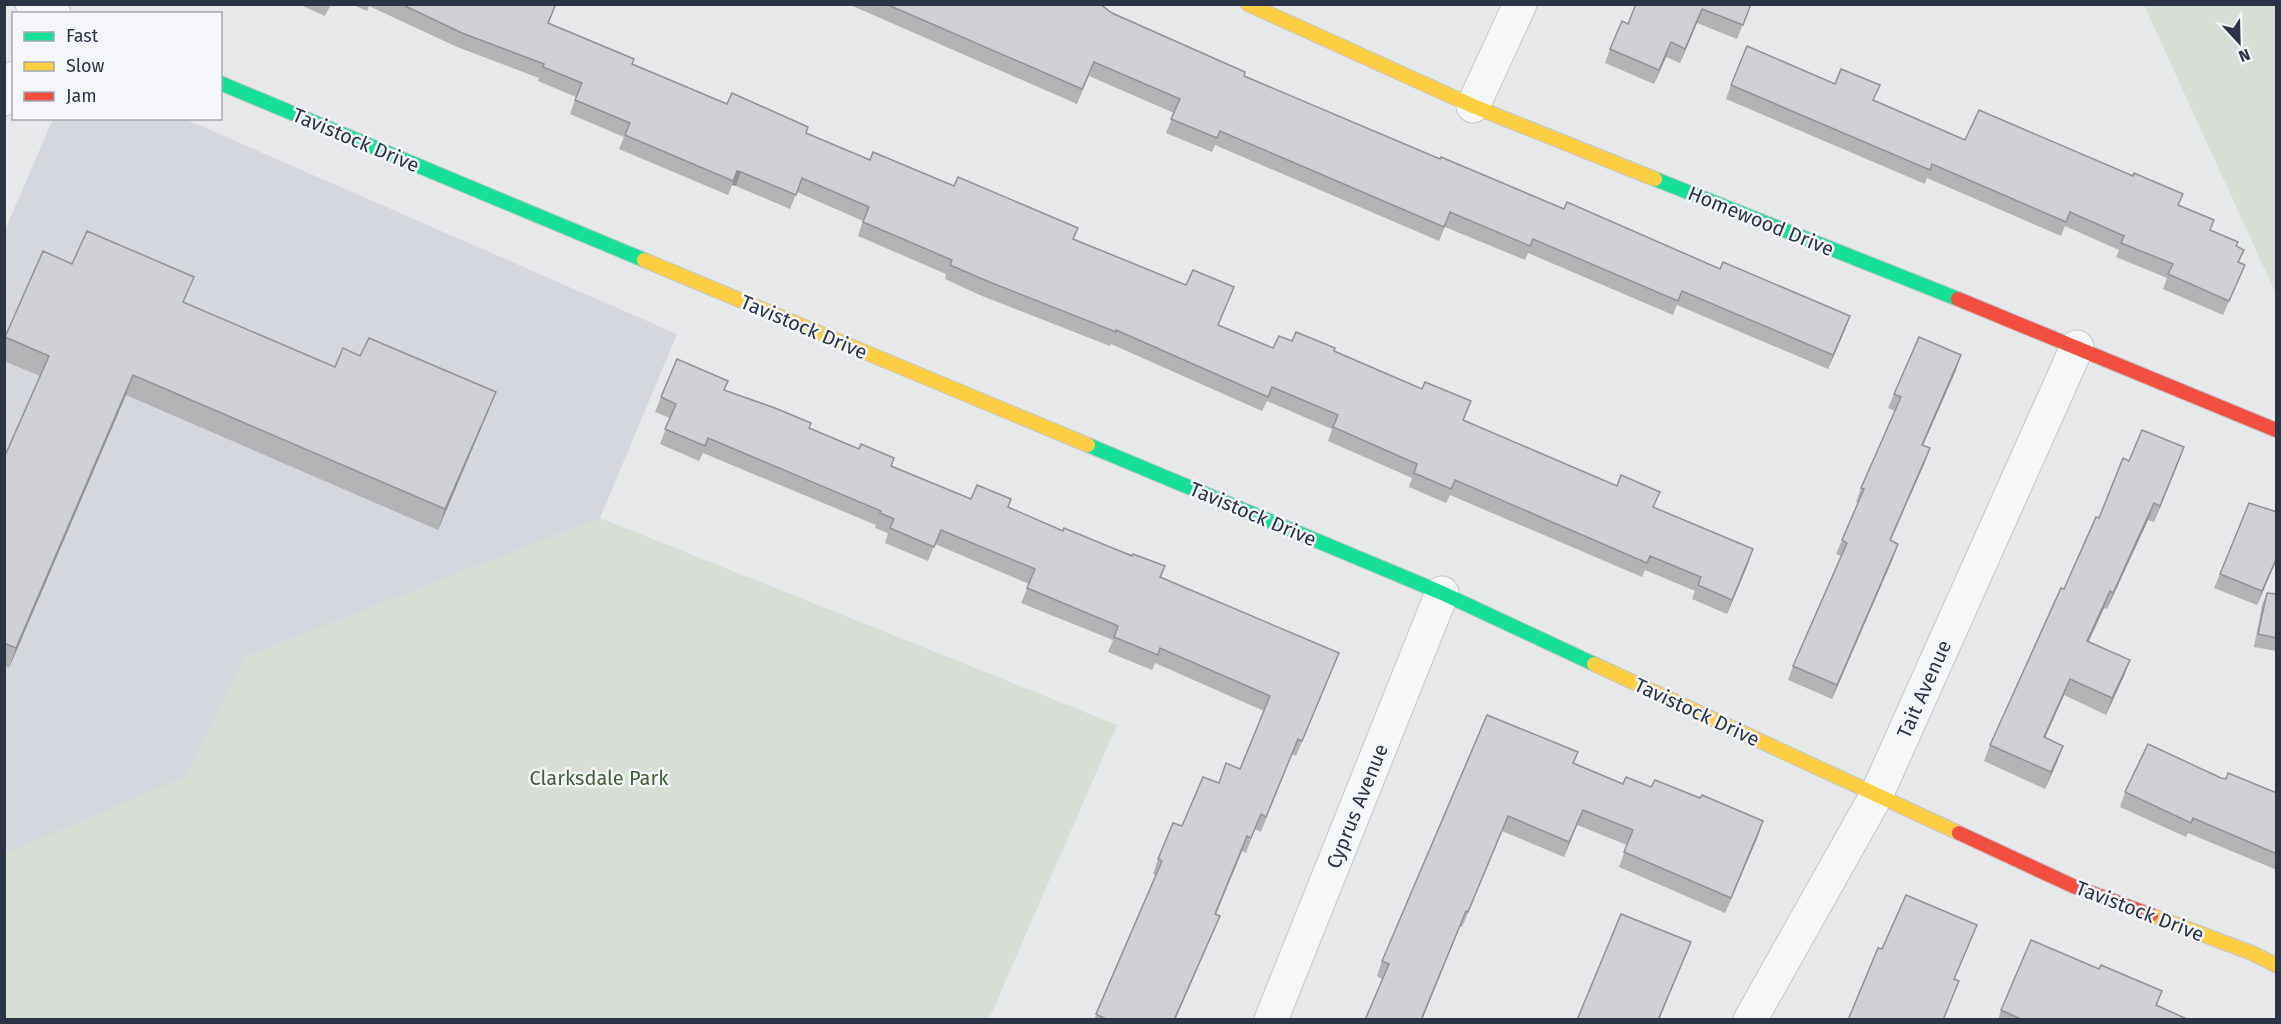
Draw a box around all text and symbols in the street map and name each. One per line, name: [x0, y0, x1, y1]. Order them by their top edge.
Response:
legend: [12, 12, 222, 120]
north arrow: [2209, 12, 2269, 72]
text: Fast: [66, 25, 99, 47]
text: N: [2236, 45, 2253, 66]
text: Slow: [66, 55, 105, 77]
text: Jam: [66, 85, 97, 107]
street label: Tavistock Drive: [289, 103, 423, 177]
street label: Homewood Drive: [1685, 181, 1837, 261]
street label: Tavistock Drive: [737, 290, 871, 364]
street label: Tavistock Drive: [1186, 477, 1320, 551]
street label: Tait Avenue: [1892, 636, 1956, 742]
street label: Tavistock Drive: [1631, 673, 1763, 751]
street label: Cyprus Avenue: [1321, 740, 1393, 872]
park label: Clarksdale Park: [530, 766, 669, 790]
street label: Tavistock Drive: [2073, 876, 2207, 946]

